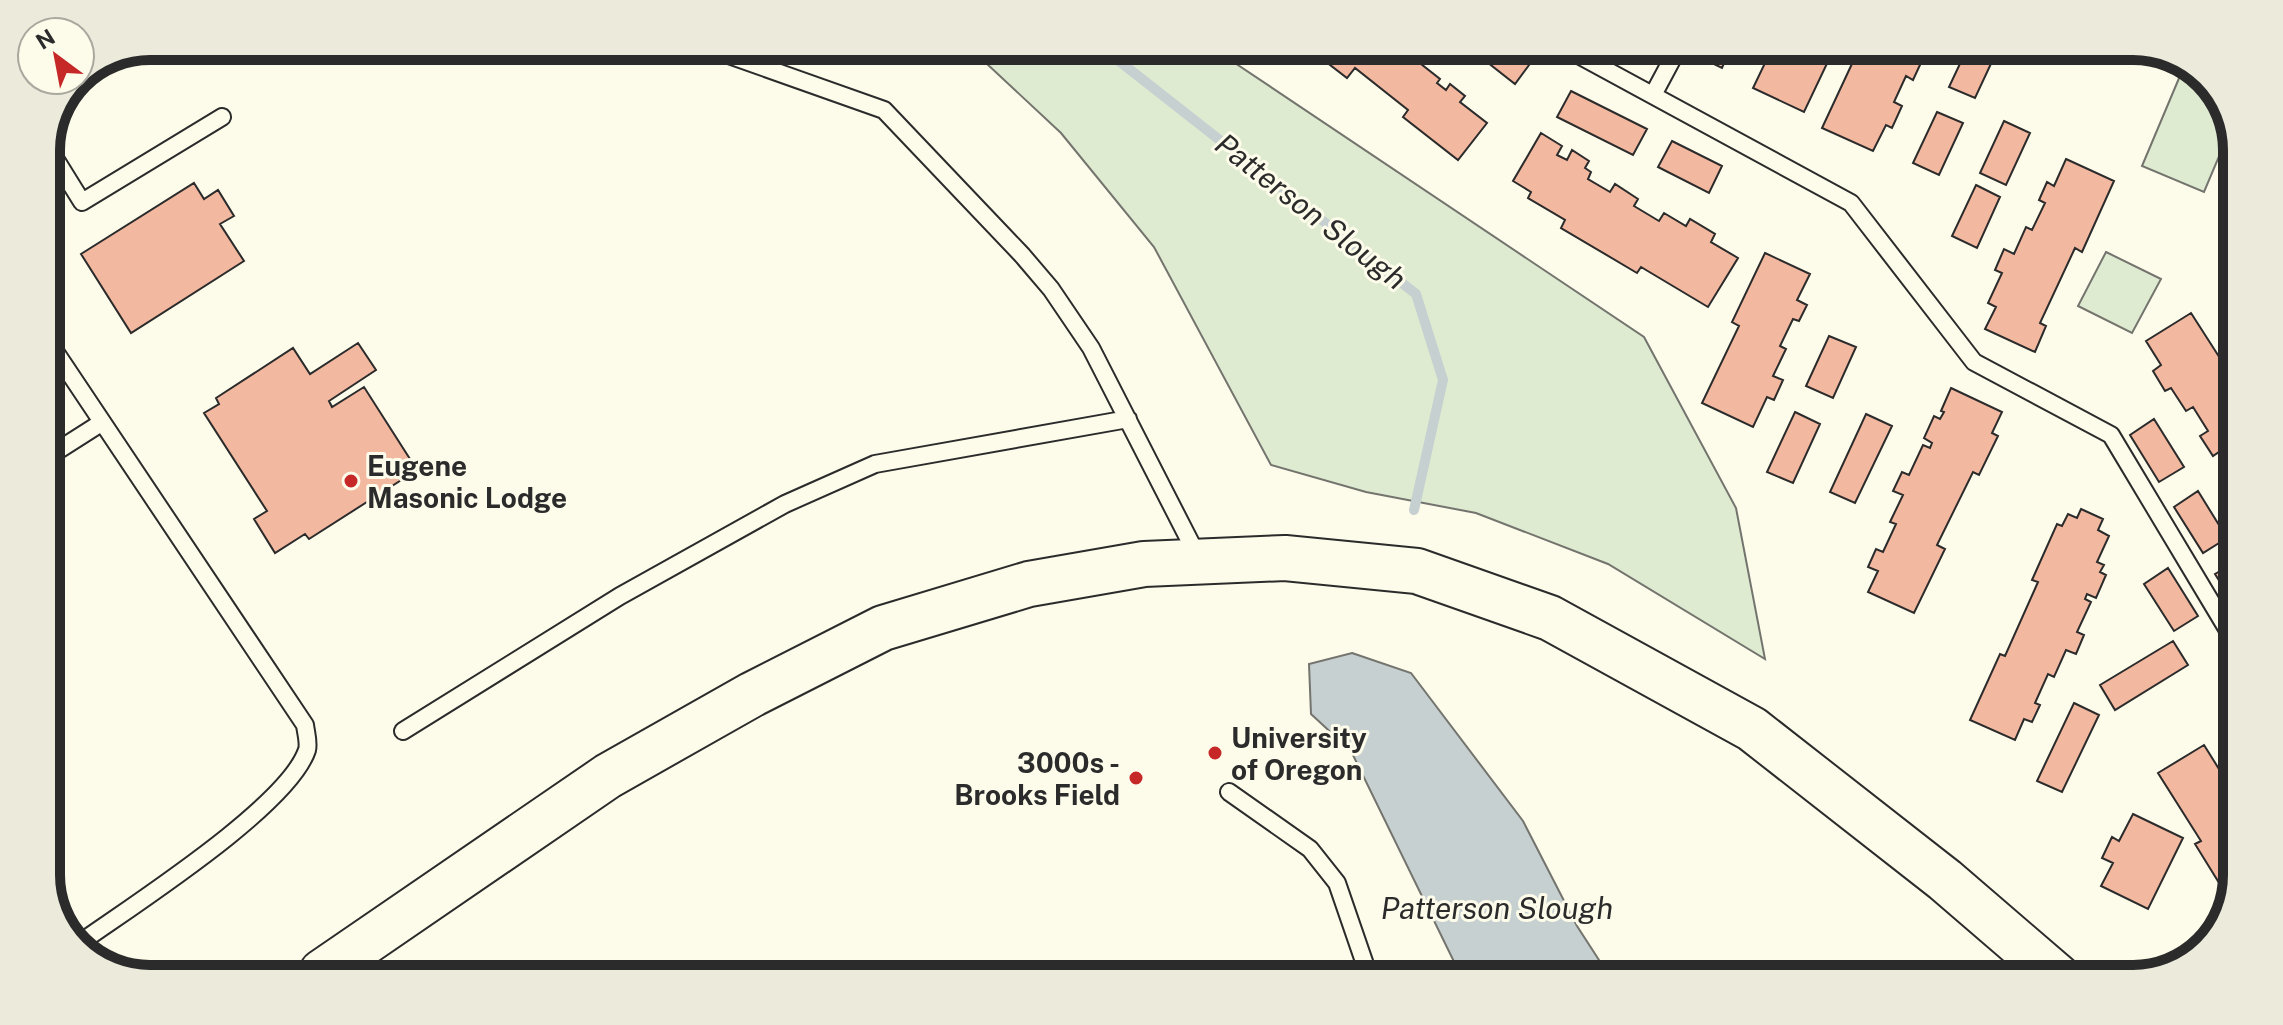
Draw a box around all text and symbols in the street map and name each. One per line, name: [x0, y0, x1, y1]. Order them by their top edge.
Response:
north arrow: [16, 16, 96, 96]
text: N: [31, 23, 60, 55]
water label: Patterson Slough: [1208, 125, 1414, 297]
place label: Eugene Masonic Lodge: [367, 449, 567, 514]
marker: Eugene Masonic Lodge: [342, 472, 360, 490]
place label: University of Oregon: [1231, 721, 1367, 786]
marker: University of Oregon: [1206, 744, 1224, 762]
place label: 3000s - Brooks Field: [954, 746, 1120, 811]
marker: 3000s - Brooks Field: [1127, 769, 1145, 787]
water label: Patterson Slough: [1381, 890, 1613, 926]

